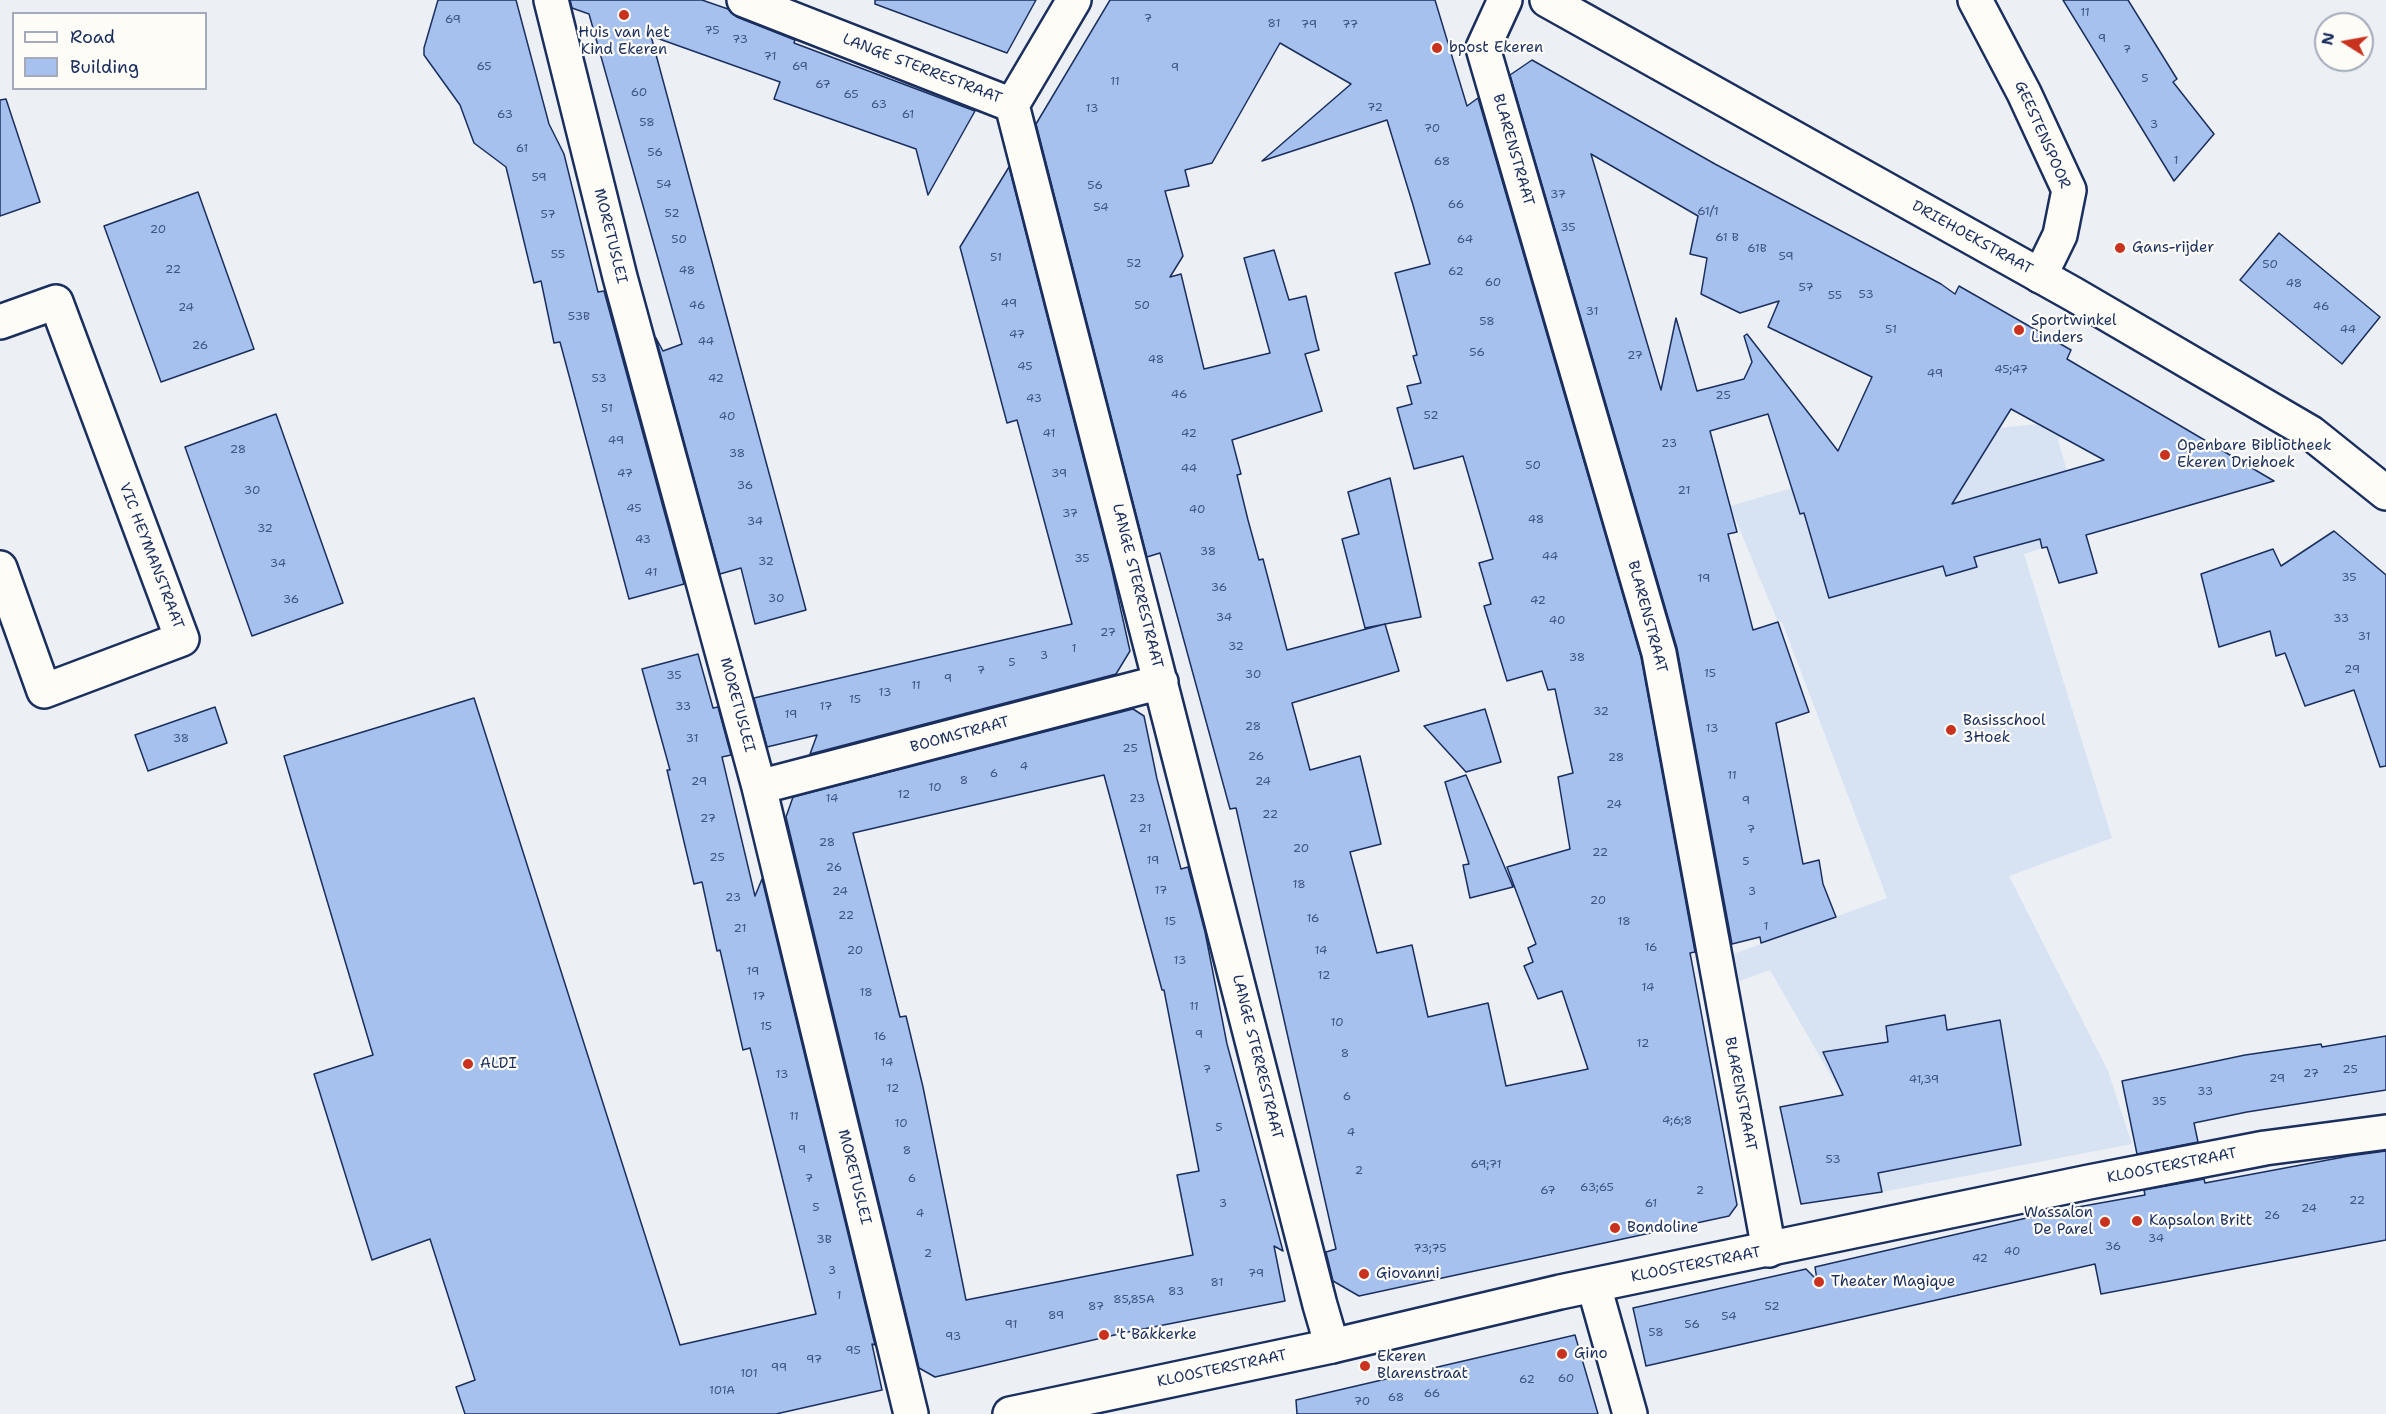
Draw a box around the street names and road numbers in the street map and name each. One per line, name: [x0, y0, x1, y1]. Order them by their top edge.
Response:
street label: LANGE STERRESTRAAT: [840, 30, 1004, 108]
street label: GEESTENSPOOR: [2010, 78, 2074, 192]
street label: BLARENSTRAAT: [1488, 92, 1538, 208]
street label: MORETUSLEI: [589, 187, 631, 285]
street label: DRIEHOEKSTRAAT: [1908, 197, 2036, 279]
street label: VIC HEYMANSTRAAT: [115, 480, 187, 632]
street label: LANGE STERRESTRAAT: [1108, 502, 1166, 670]
street label: BLARENSTRAAT: [1623, 559, 1671, 675]
street label: MORETUSLEI: [716, 656, 758, 754]
street label: BOOMSTRAAT: [909, 713, 1011, 757]
street label: LANGE STERRESTRAAT: [1228, 973, 1286, 1141]
street label: BLARENSTRAAT: [1720, 1036, 1760, 1152]
street label: MORETUSLEI: [833, 1128, 875, 1226]
street label: KLOOSTERSTRAAT: [2105, 1145, 2239, 1187]
street label: KLOOSTERSTRAAT: [1629, 1244, 1763, 1286]
street label: KLOOSTERSTRAAT: [1156, 1346, 1288, 1392]

